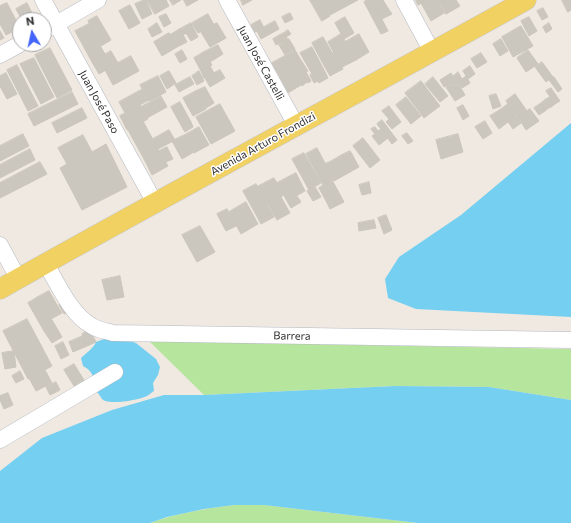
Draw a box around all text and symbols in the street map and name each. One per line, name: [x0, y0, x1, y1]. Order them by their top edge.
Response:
north arrow: [12, 12, 52, 52]
text: N: [25, 14, 35, 28]
street label: Juan José Castelli: [235, 24, 287, 102]
street label: Juan José Paso: [76, 68, 122, 136]
street label: Avenida Arturo Frondizi: [208, 110, 318, 178]
street label: Barrera: [273, 329, 311, 343]

